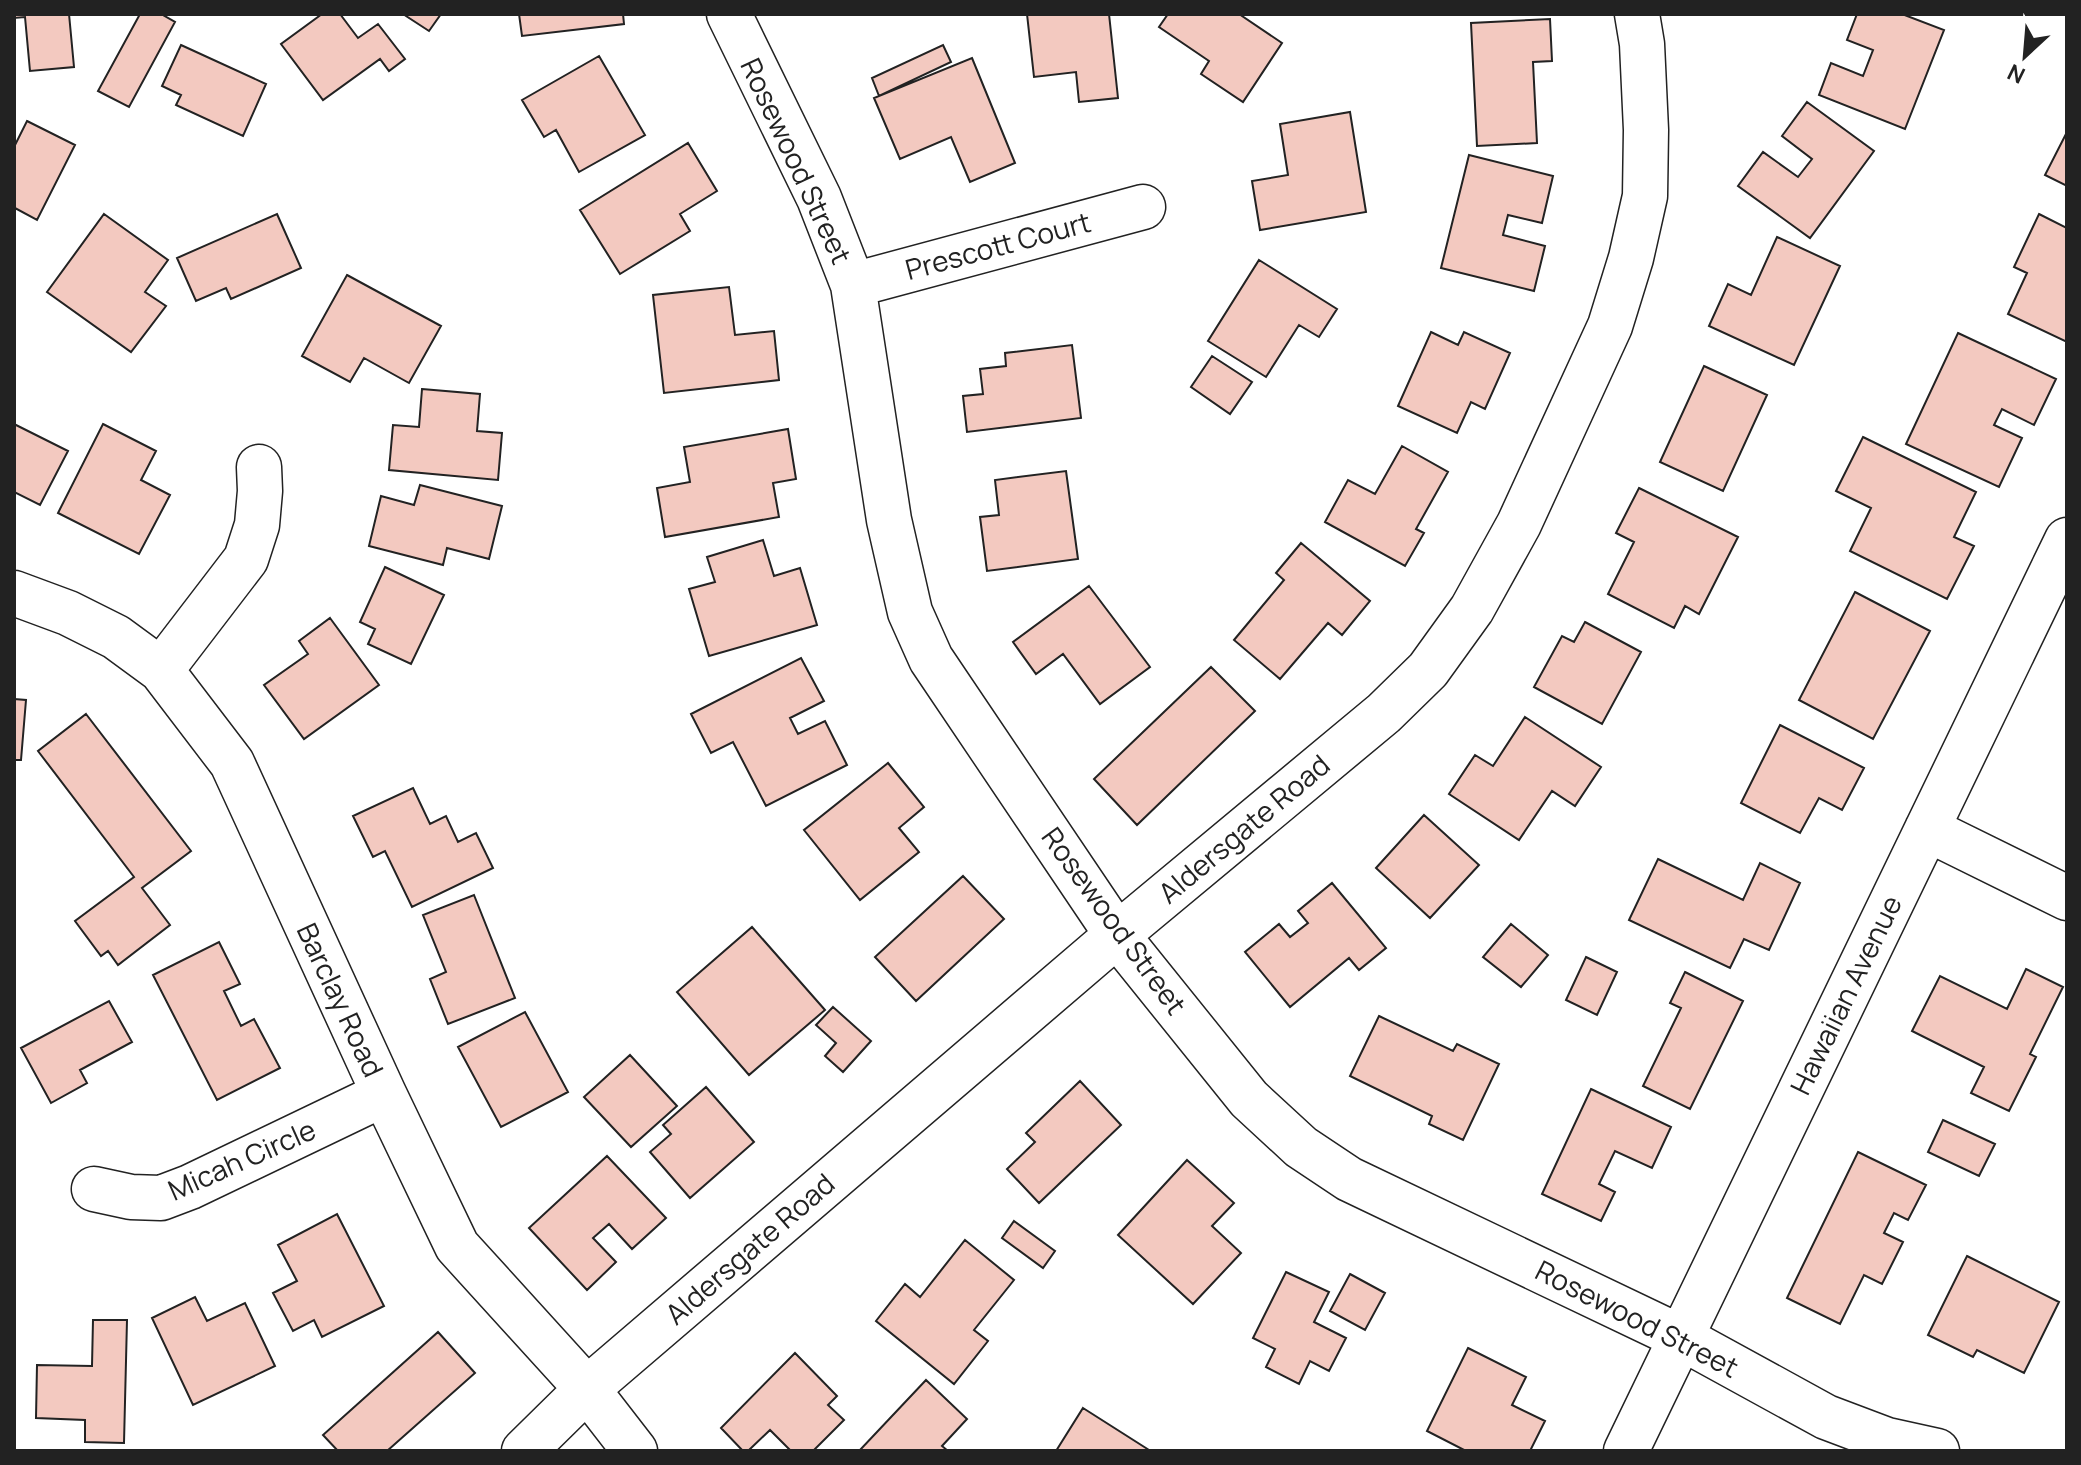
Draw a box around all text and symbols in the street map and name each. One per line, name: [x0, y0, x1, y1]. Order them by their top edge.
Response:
north arrow: [1985, 16, 2065, 96]
street label: Rosewood Street: [733, 51, 861, 270]
text: N: [2003, 57, 2030, 91]
street label: Prescott Court: [901, 202, 1095, 288]
street label: Aldersgate Road: [1150, 745, 1337, 911]
street label: Rosewood Street: [1034, 819, 1196, 1022]
street label: Hawaiian Avenue: [1780, 889, 1910, 1100]
street label: Barclay Road: [289, 917, 393, 1083]
street label: Micah Circle: [162, 1110, 321, 1209]
street label: Aldersgate Road: [657, 1164, 842, 1332]
street label: Rosewood Street: [1529, 1251, 1745, 1386]

